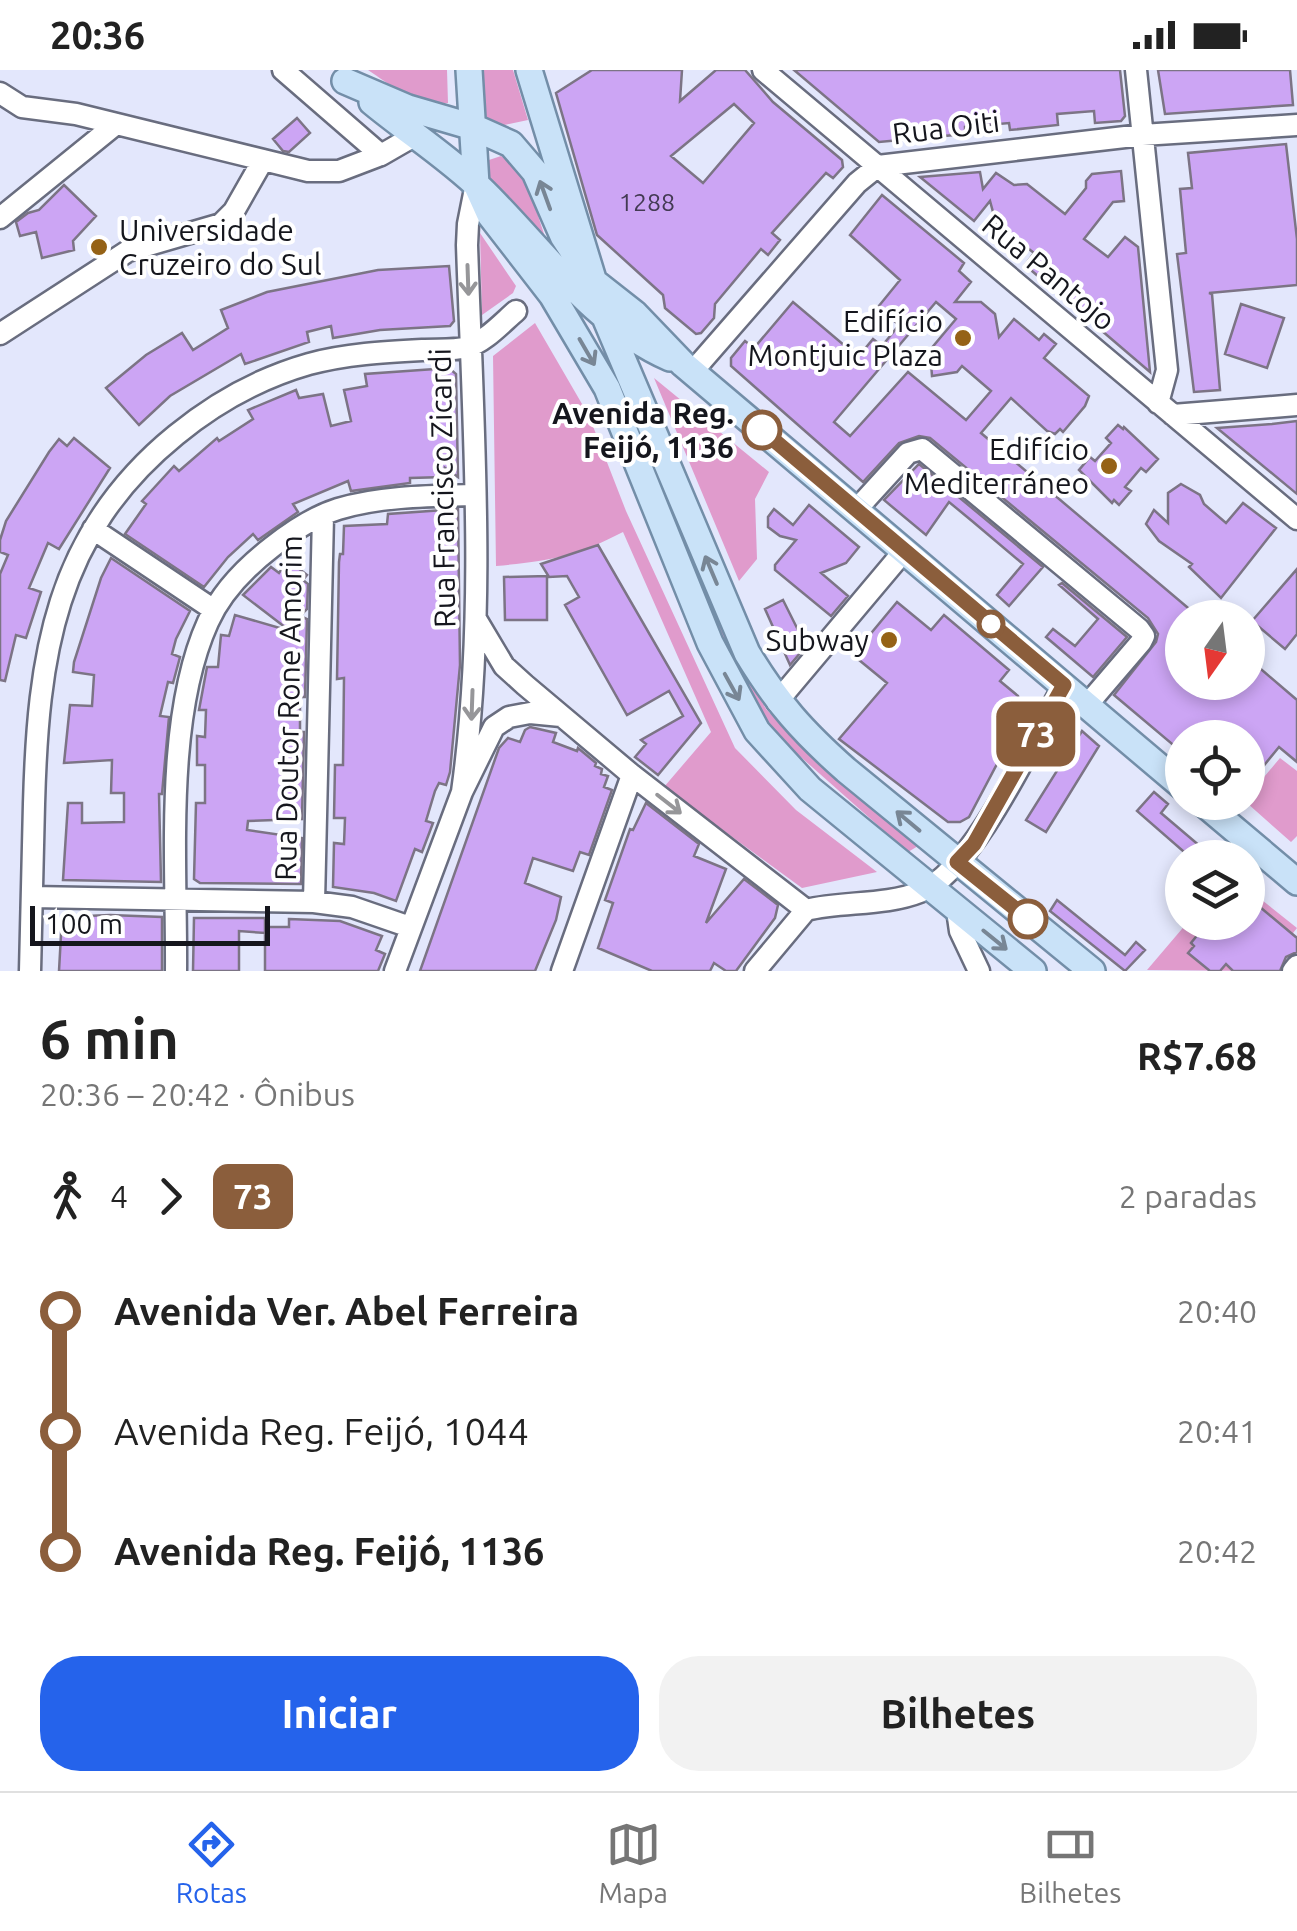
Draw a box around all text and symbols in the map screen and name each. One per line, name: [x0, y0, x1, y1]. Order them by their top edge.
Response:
text: 20:36: [50, 14, 145, 56]
street label: Rua Oiti: [890, 104, 1002, 150]
one-way arrow: [535, 180, 553, 211]
house number: 1288: [619, 188, 675, 216]
street label: Rua Pantojo: [976, 207, 1122, 337]
place label: Universidade Cruzeiro do Sul: [119, 213, 322, 281]
marker: Universidade Cruzeiro do Sul: [88, 236, 110, 258]
one-way arrow: [459, 264, 478, 296]
place label: Edifício Montjuic Plaza: [747, 304, 943, 372]
marker: Edifício Montjuic Plaza: [952, 327, 974, 349]
one-way arrow: [578, 337, 598, 366]
street label: Rua Francisco Zicardi: [423, 348, 461, 628]
place label: Avenida Reg. Feijó, 1136: [552, 396, 734, 464]
marker: Avenida Reg. Feijó, 1136: [743, 411, 781, 449]
place label: Edifício Mediterráneo: [904, 432, 1089, 500]
marker: Edifício Mediterráneo: [1098, 455, 1120, 477]
street label: Rua Doutor Rone Amorim: [268, 535, 308, 881]
one-way arrow: [701, 555, 719, 586]
north arrow: [1165, 600, 1265, 700]
map controls: [1165, 600, 1265, 940]
unlabelled marker: [978, 611, 1004, 637]
place label: Subway: [766, 623, 869, 657]
marker: Subway: [878, 629, 900, 651]
one-way arrow: [723, 672, 743, 701]
one-way arrow: [463, 689, 482, 721]
line badge: 73: [991, 702, 1081, 766]
text: 73: [1016, 714, 1056, 754]
button: locate: [1165, 720, 1265, 820]
one-way arrow: [656, 793, 682, 815]
one-way arrow: [895, 810, 921, 832]
button: layers: [1165, 840, 1265, 940]
unlabelled marker: [1009, 900, 1047, 938]
scale bar: [30, 901, 270, 946]
text: 100 m: [45, 908, 123, 939]
one-way arrow: [981, 929, 1008, 950]
text: 6 min: [40, 1008, 179, 1069]
text: R$7.68: [1137, 1035, 1257, 1077]
text: 20:36 – 20:42 · Ônibus: [40, 1076, 355, 1112]
icon: walk: [40, 1169, 95, 1224]
icon: forward: [143, 1169, 198, 1224]
text: 73: [233, 1176, 273, 1216]
text: 4: [110, 1178, 128, 1214]
text: 2 paradas: [1119, 1178, 1257, 1214]
text: Avenida Ver. Abel Ferreira: [114, 1290, 579, 1332]
text: 20:40: [1177, 1293, 1257, 1329]
text: Avenida Reg. Feijó, 1044: [114, 1410, 529, 1452]
text: 20:41: [1177, 1413, 1257, 1449]
text: Avenida Reg. Feijó, 1136: [114, 1530, 545, 1572]
text: 20:42: [1177, 1533, 1257, 1569]
button: Iniciar: [40, 1656, 639, 1771]
button: Bilhetes: [659, 1656, 1257, 1771]
tab: Rotas: [176, 1817, 247, 1908]
tab: Mapa: [598, 1817, 668, 1908]
tab: Bilhetes: [1019, 1817, 1121, 1908]

